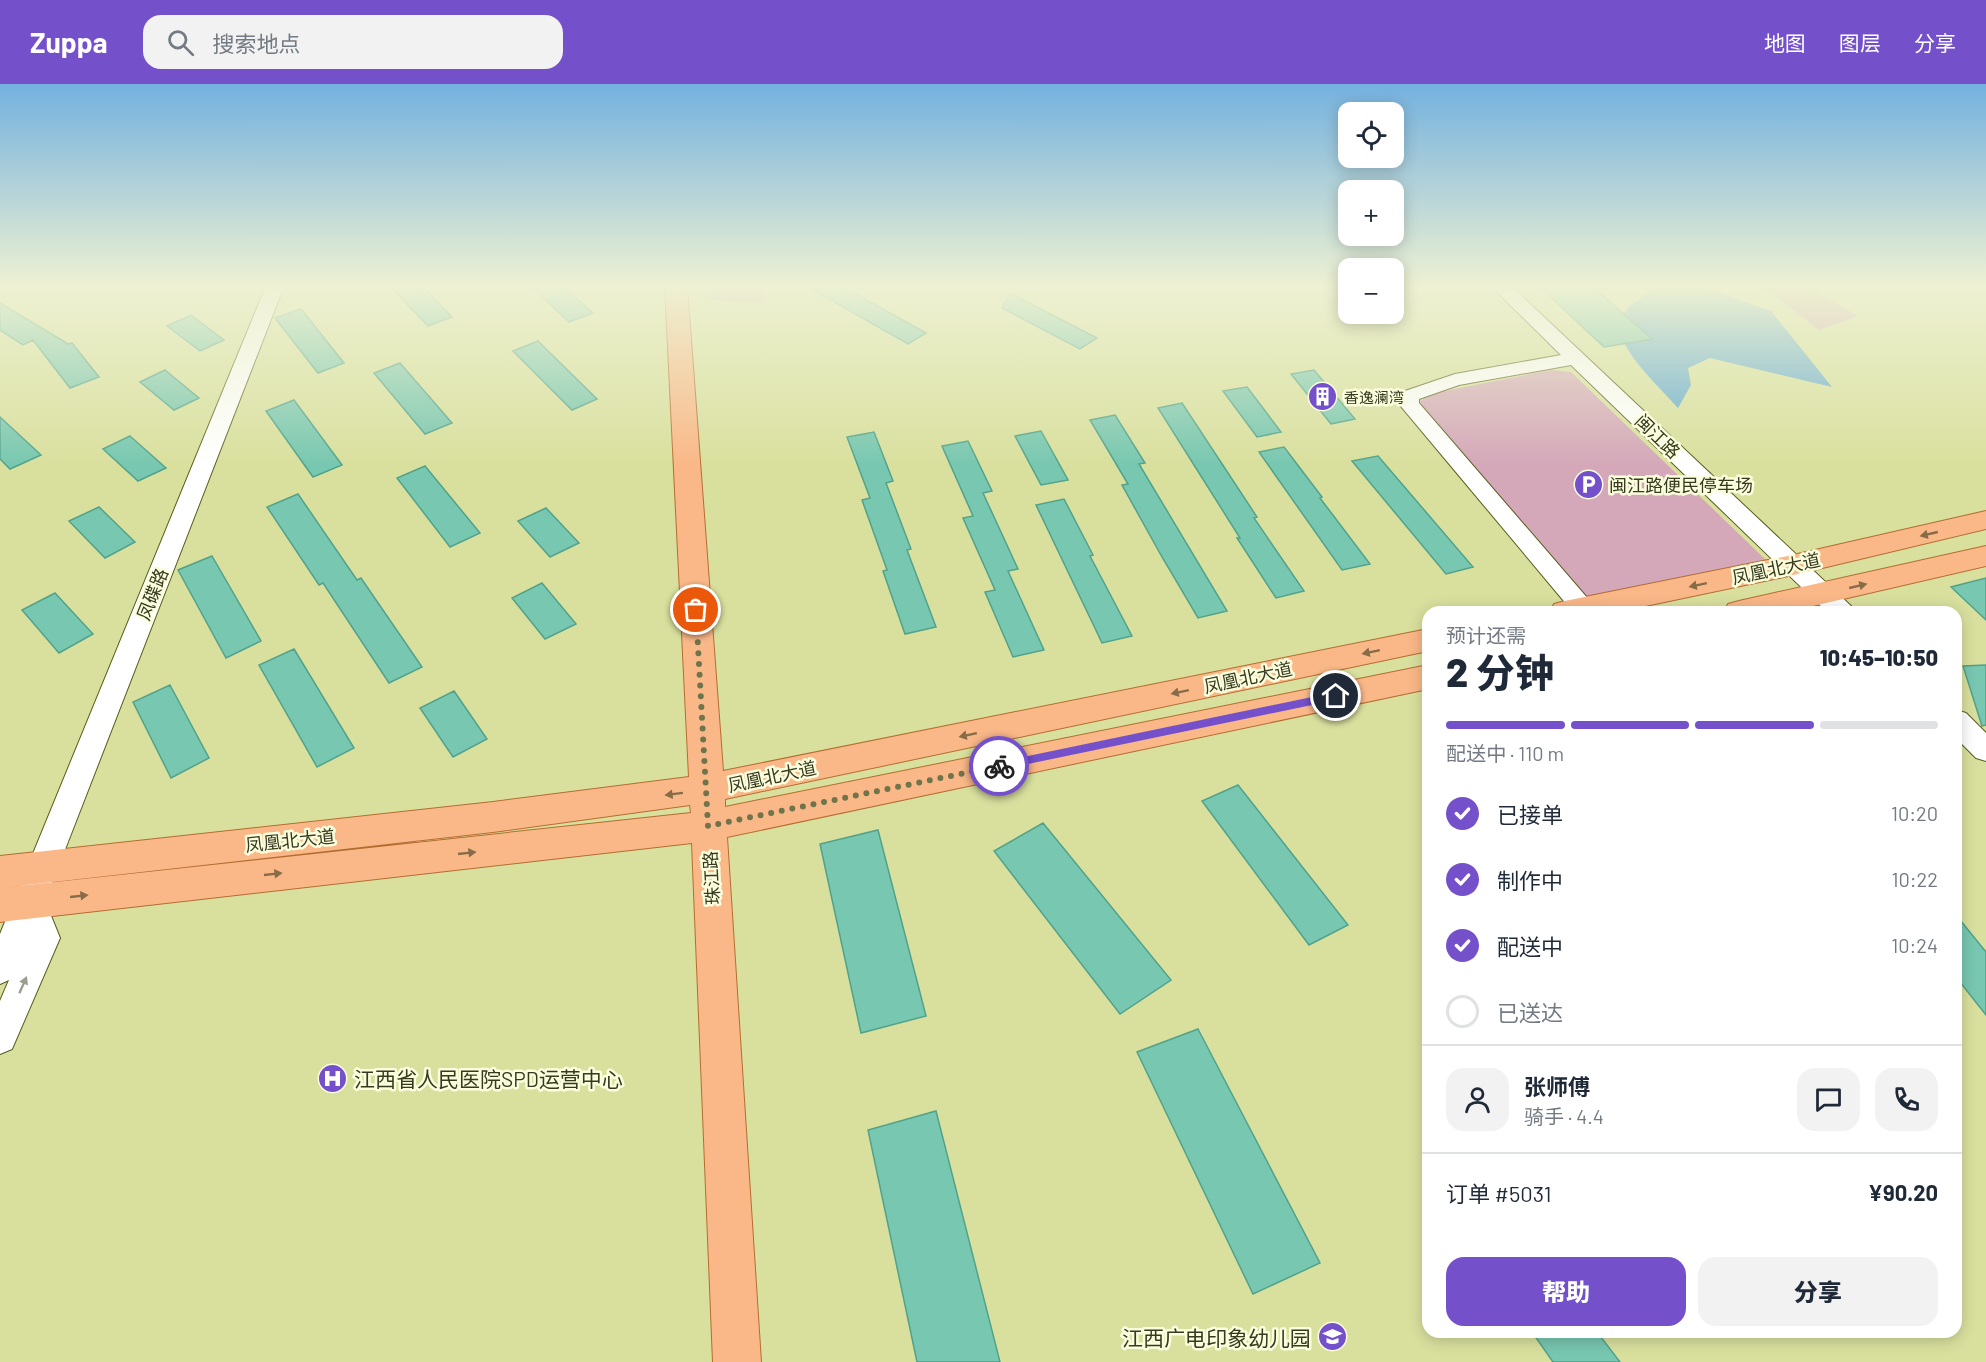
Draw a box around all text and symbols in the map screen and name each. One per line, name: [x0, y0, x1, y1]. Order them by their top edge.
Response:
search box: [143, 15, 563, 69]
text: Zuppa: [30, 25, 107, 59]
icon: search: [164, 26, 197, 59]
text: 搜索地点: [212, 30, 300, 56]
text: 地图: [1764, 30, 1806, 55]
text: 图层: [1839, 30, 1881, 55]
text: 分享: [1914, 30, 1956, 55]
map controls: [1338, 102, 1404, 324]
button: locate: [1338, 102, 1404, 168]
button: +: [1338, 180, 1404, 246]
button: −: [1338, 258, 1404, 324]
building icon: 香逸澜湾: [1307, 381, 1339, 413]
place label: 香逸澜湾: [1344, 388, 1404, 406]
street label: 闽江路: [1631, 409, 1685, 463]
parking icon: 闽江路便民停车场: [1572, 469, 1604, 501]
place label: 闽江路便民停车场: [1609, 474, 1753, 496]
one-way arrow: [1920, 529, 1938, 539]
street label: 凤凰北大道: [1730, 548, 1822, 588]
street label: 凤碟路: [132, 565, 172, 623]
one-way arrow: [1688, 580, 1707, 590]
one-way arrow: [1849, 581, 1867, 591]
pin: [670, 584, 721, 635]
icon: bag: [679, 593, 712, 626]
text: 预计还需: [1446, 623, 1526, 647]
text: 10:45–10:50: [1820, 644, 1938, 670]
one-way arrow: [1361, 648, 1380, 657]
text: 2 分钟: [1446, 648, 1554, 695]
street label: 凤凰北大道: [1202, 657, 1294, 697]
pin: [1310, 670, 1361, 721]
icon: home: [1319, 679, 1352, 712]
one-way arrow: [1170, 687, 1189, 697]
one-way arrow: [958, 731, 977, 740]
courier: [969, 736, 1029, 796]
text: 配送中 · 110 m: [1446, 741, 1564, 765]
icon: bike: [983, 750, 1016, 783]
street label: 凤凰北大道: [726, 756, 818, 796]
one-way arrow: [664, 789, 683, 798]
icon: check: [1446, 797, 1479, 830]
text: 已接单: [1497, 801, 1563, 827]
text: 10:20: [1891, 801, 1938, 825]
street label: 凤凰北大道: [244, 824, 336, 856]
one-way arrow: [457, 848, 476, 858]
street label: 珠江路: [699, 850, 723, 906]
icon: check: [1446, 863, 1479, 896]
text: 制作中: [1497, 867, 1563, 893]
text: 10:22: [1891, 867, 1938, 891]
one-way arrow: [263, 870, 282, 879]
one-way arrow: [70, 891, 89, 901]
icon: check: [1446, 929, 1479, 962]
text: 配送中: [1497, 933, 1563, 959]
text: 10:24: [1891, 933, 1938, 957]
one-way arrow: [19, 976, 28, 993]
text: 已送达: [1497, 999, 1563, 1025]
hospital icon: 江西省人民医院SPD运营中心: [317, 1062, 349, 1094]
place label: 江西省人民医院SPD运营中心: [354, 1066, 623, 1091]
button: person: [1446, 1068, 1509, 1131]
button: chat: [1797, 1068, 1860, 1131]
button: phone: [1875, 1068, 1938, 1131]
text: 张师傅: [1524, 1073, 1590, 1099]
text: 骑手 · 4.4: [1524, 1104, 1604, 1128]
text: ¥90.20: [1868, 1179, 1938, 1205]
text: 订单 #5031: [1446, 1180, 1552, 1206]
button: 帮助: [1446, 1257, 1686, 1326]
button: 分享: [1698, 1257, 1938, 1326]
school or university icon: 江西广电印象幼儿园: [1316, 1321, 1348, 1353]
place label: 江西广电印象幼儿园: [1122, 1325, 1311, 1350]

